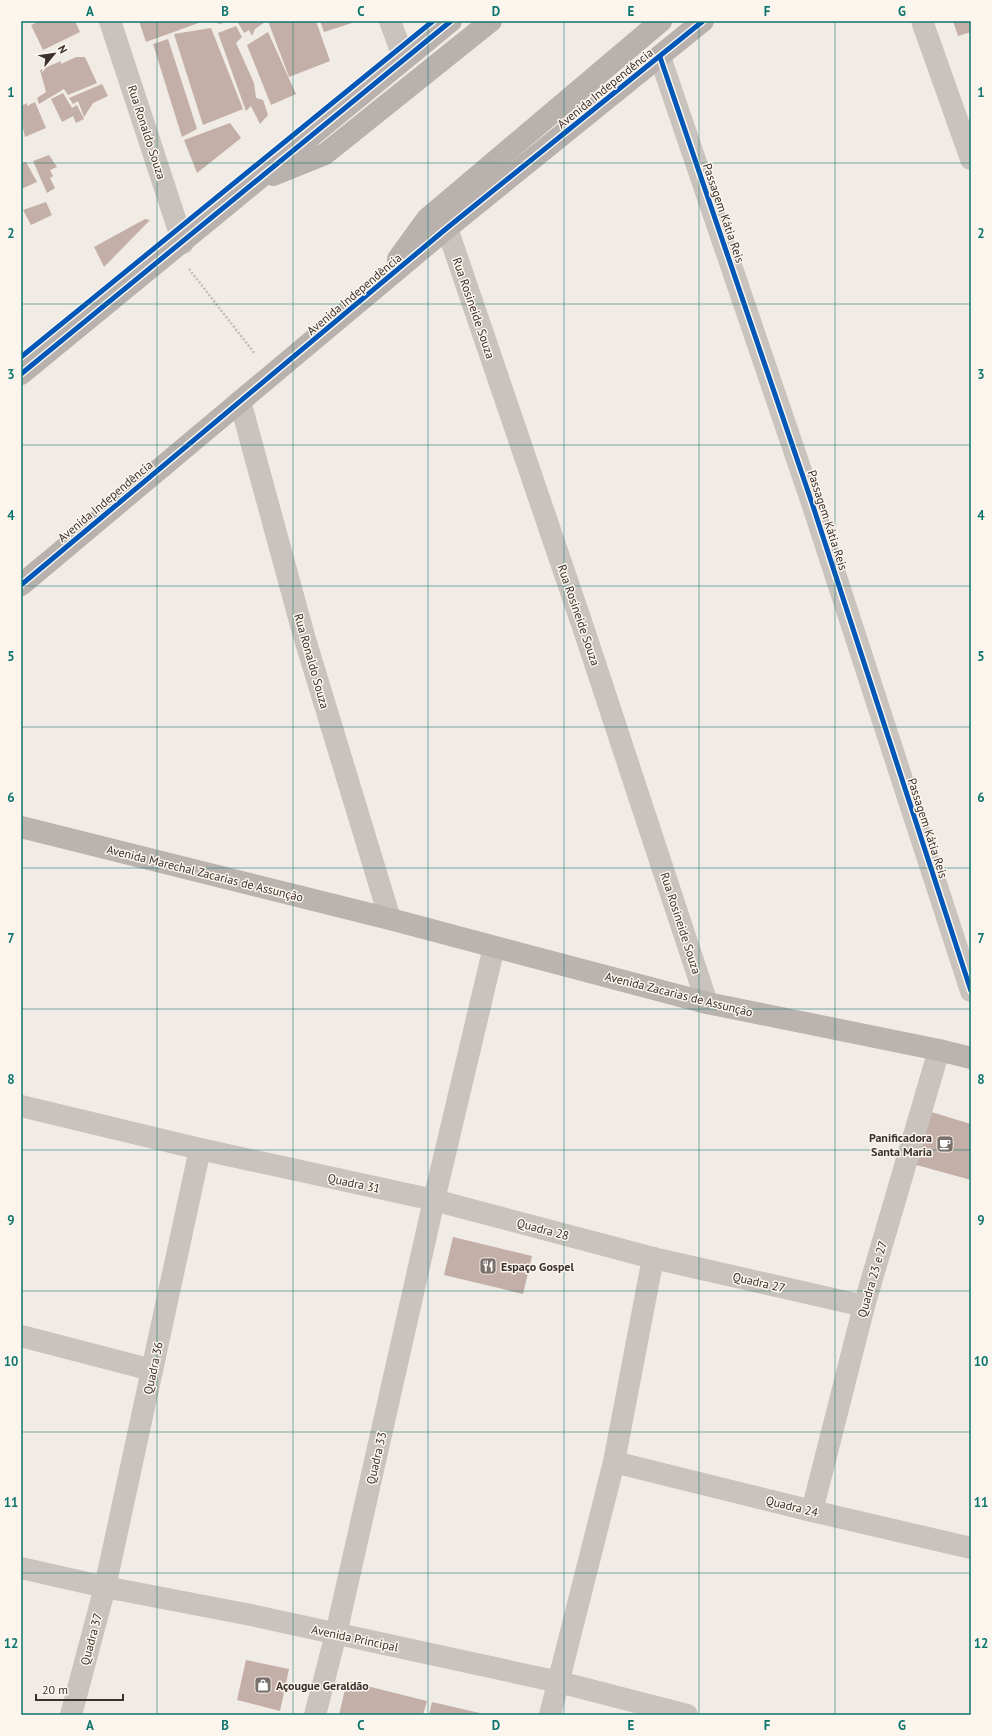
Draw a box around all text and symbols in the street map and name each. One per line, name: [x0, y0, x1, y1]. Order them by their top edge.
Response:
text: A: [86, 3, 94, 20]
text: B: [221, 3, 229, 20]
text: C: [357, 3, 365, 20]
text: D: [492, 3, 500, 20]
text: E: [628, 3, 635, 20]
text: F: [764, 3, 771, 20]
text: G: [898, 3, 906, 20]
north arrow: [34, 34, 74, 74]
text: N: [55, 43, 71, 56]
street label: Avenida Independência: [554, 45, 656, 131]
street label: Rua Ronaldo Souza: [125, 83, 169, 181]
text: 1: [7, 84, 15, 101]
text: 1: [977, 84, 985, 101]
street label: Passagem Kátia Reis: [700, 161, 748, 265]
text: 2: [7, 225, 15, 242]
text: 2: [977, 225, 985, 242]
street label: Avenida Independência: [304, 250, 405, 338]
street label: Rua Rosineide Souza: [450, 255, 498, 361]
text: 3: [7, 366, 15, 383]
text: 3: [977, 366, 985, 383]
street label: Avenida Independência: [55, 457, 156, 545]
street label: Passagem Kátia Reis: [805, 468, 851, 572]
text: 4: [7, 507, 15, 524]
text: 4: [977, 507, 985, 524]
street label: Rua Rosineide Souza: [555, 562, 603, 668]
street label: Rua Ronaldo Souza: [291, 612, 333, 710]
text: 5: [7, 648, 15, 665]
text: 5: [977, 648, 985, 665]
street label: Passagem Kátia Reis: [905, 776, 951, 880]
text: 6: [7, 789, 15, 806]
text: 6: [977, 789, 985, 806]
street label: Avenida Marechal Zacarias de Assunção: [105, 841, 305, 905]
street label: Rua Rosineide Souza: [657, 870, 705, 976]
text: 7: [7, 930, 15, 947]
text: 7: [977, 930, 985, 947]
street label: Avenida Zacarias de Assunção: [603, 968, 755, 1020]
text: 8: [7, 1071, 15, 1088]
text: 8: [977, 1071, 985, 1088]
place label: Panificadora Santa Maria: [869, 1130, 932, 1159]
cafe icon: Panificadora Santa Maria: [935, 1134, 955, 1154]
street label: Quadra 31: [326, 1170, 382, 1196]
text: 9: [7, 1212, 15, 1229]
text: 9: [977, 1212, 985, 1229]
street label: Quadra 28: [515, 1215, 571, 1243]
street label: Quadra 23 e 27: [854, 1239, 890, 1319]
restaurant icon: Espaço Gospel: [478, 1256, 498, 1276]
place label: Espaço Gospel: [501, 1259, 574, 1274]
street label: Quadra 27: [731, 1269, 787, 1295]
street label: Quadra 36: [140, 1340, 166, 1396]
text: 10: [4, 1353, 18, 1370]
text: 10: [974, 1353, 988, 1370]
street label: Quadra 33: [363, 1430, 389, 1486]
street label: Quadra 24: [764, 1492, 820, 1520]
text: 11: [4, 1494, 18, 1511]
text: 11: [974, 1494, 988, 1511]
street label: Quadra 37: [77, 1611, 105, 1667]
street label: Avenida Principal: [310, 1621, 400, 1655]
text: 12: [4, 1635, 18, 1652]
text: 12: [974, 1635, 988, 1652]
shop icon: Açougue Geraldão: [253, 1675, 273, 1695]
scale bar: [36, 1676, 123, 1702]
place label: Açougue Geraldão: [276, 1678, 369, 1693]
text: 20 m: [42, 1682, 68, 1697]
text: A: [86, 1717, 94, 1734]
text: B: [221, 1717, 229, 1734]
text: C: [357, 1717, 365, 1734]
text: D: [492, 1717, 500, 1734]
text: E: [628, 1717, 635, 1734]
text: F: [764, 1717, 771, 1734]
text: G: [898, 1717, 906, 1734]

